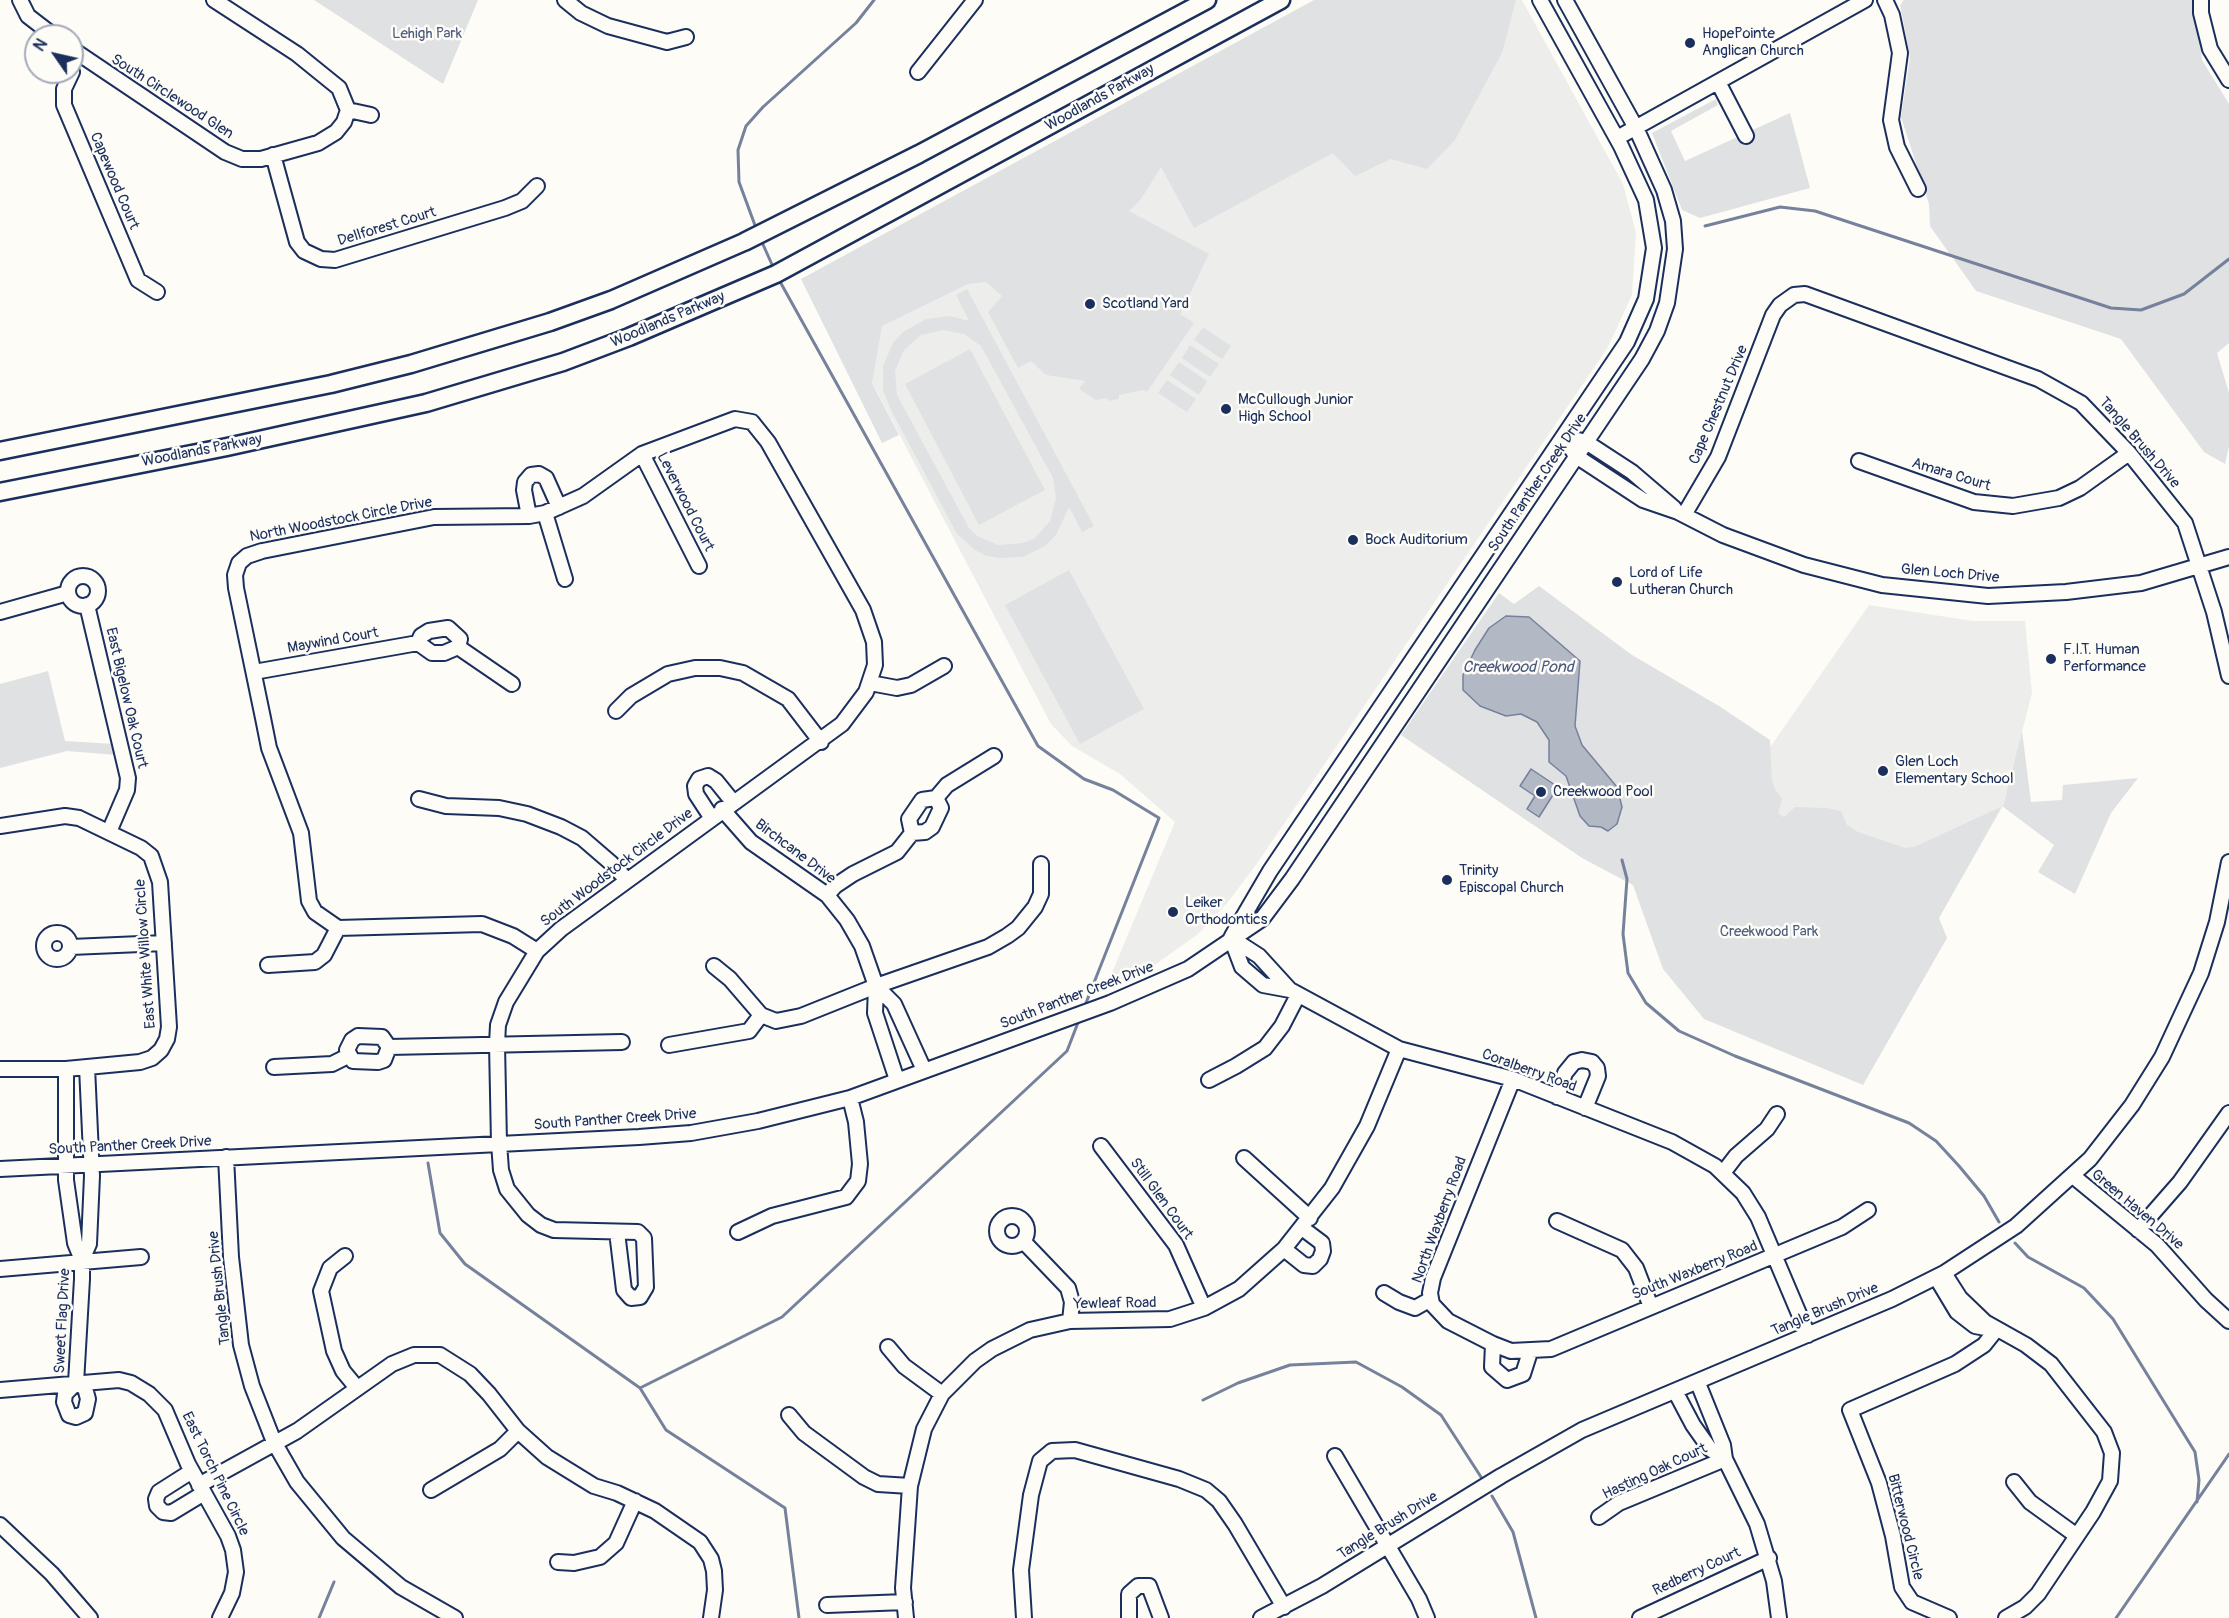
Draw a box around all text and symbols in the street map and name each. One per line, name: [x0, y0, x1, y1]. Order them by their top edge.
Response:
north arrow: [24, 24, 84, 84]
park label: Lehigh Park: [392, 25, 462, 43]
place label: HopePointe Anglican Church: [1702, 25, 1804, 60]
text: N: [29, 35, 52, 55]
marker: HopePointe Anglican Church: [1683, 36, 1697, 50]
street label: South Circlewood Glen: [107, 51, 237, 143]
street label: Woodlands Parkway: [1042, 61, 1158, 135]
street label: Capewood Court: [85, 130, 143, 232]
street label: Dellforest Court: [336, 203, 438, 251]
street label: Woodlands Parkway: [608, 288, 728, 352]
place label: Scotland Yard: [1102, 295, 1189, 313]
marker: Scotland Yard: [1083, 297, 1097, 311]
street label: Cape Chestnut Drive: [1686, 343, 1752, 467]
place label: McCullough Junior High School: [1238, 391, 1353, 426]
street label: Tangle Brush Drive: [2095, 394, 2183, 492]
marker: McCullough Junior High School: [1219, 402, 1233, 416]
street label: South Panther Creek Drive: [1485, 410, 1591, 556]
street label: Woodlands Parkway: [140, 431, 264, 471]
street label: Leverwood Court: [652, 450, 718, 554]
street label: Amara Court: [1909, 454, 1993, 496]
street label: North Woodstock Circle Drive: [248, 493, 434, 547]
place label: Bock Auditorium: [1365, 531, 1468, 549]
marker: Bock Auditorium: [1346, 533, 1360, 547]
street label: Glen Loch Drive: [1900, 561, 2000, 587]
place label: Lord of Life Lutheran Church: [1629, 564, 1733, 599]
marker: Lord of Life Lutheran Church: [1610, 575, 1624, 589]
street label: Maywind Court: [286, 624, 380, 658]
street label: East Bigelow Oak Court: [101, 626, 151, 770]
place label: F.I.T. Human Performance: [2063, 641, 2146, 676]
marker: F.I.T. Human Performance: [2044, 652, 2058, 666]
water label: Creekwood Pond: [1462, 658, 1574, 678]
place label: Glen Loch Elementary School: [1895, 753, 2013, 788]
marker: Glen Loch Elementary School: [1876, 764, 1890, 778]
place label: Creekwood Pool: [1553, 783, 1653, 801]
marker: Creekwood Pool: [1534, 785, 1548, 799]
street label: South Woodstock Circle Drive: [537, 805, 697, 931]
street label: Birchcane Drive: [751, 816, 839, 888]
place label: Trinity Episcopal Church: [1459, 862, 1564, 897]
marker: Trinity Episcopal Church: [1440, 873, 1454, 887]
street label: East White Willow Circle: [132, 879, 160, 1029]
place label: Leiker Orthodontics: [1185, 894, 1267, 929]
marker: Leiker Orthodontics: [1166, 905, 1180, 919]
park label: Creekwood Park: [1720, 923, 1818, 941]
street label: South Panther Creek Drive: [998, 958, 1156, 1034]
street label: Coralberry Road: [1479, 1046, 1579, 1096]
street label: South Panther Creek Drive: [533, 1105, 697, 1135]
street label: South Panther Creek Drive: [48, 1133, 212, 1159]
street label: North Waxberry Road: [1409, 1154, 1471, 1286]
street label: Still Glen Court: [1125, 1155, 1197, 1243]
street label: Green Haven Drive: [2087, 1166, 2187, 1254]
street label: Tangle Brush Drive: [205, 1230, 235, 1346]
street label: South Waxberry Road: [1629, 1238, 1761, 1304]
street label: Sweet Flag Drive: [51, 1268, 75, 1374]
street label: Tangle Brush Drive: [1769, 1279, 1881, 1341]
street label: Yewleaf Road: [1073, 1294, 1157, 1314]
street label: East Torch Pine Circle: [177, 1409, 253, 1539]
street label: Hasting Oak Court: [1600, 1440, 1710, 1504]
street label: Bitterwood Circle: [1883, 1472, 1927, 1582]
street label: Tangle Brush Drive: [1335, 1488, 1441, 1564]
street label: Redberry Court: [1650, 1544, 1744, 1600]

